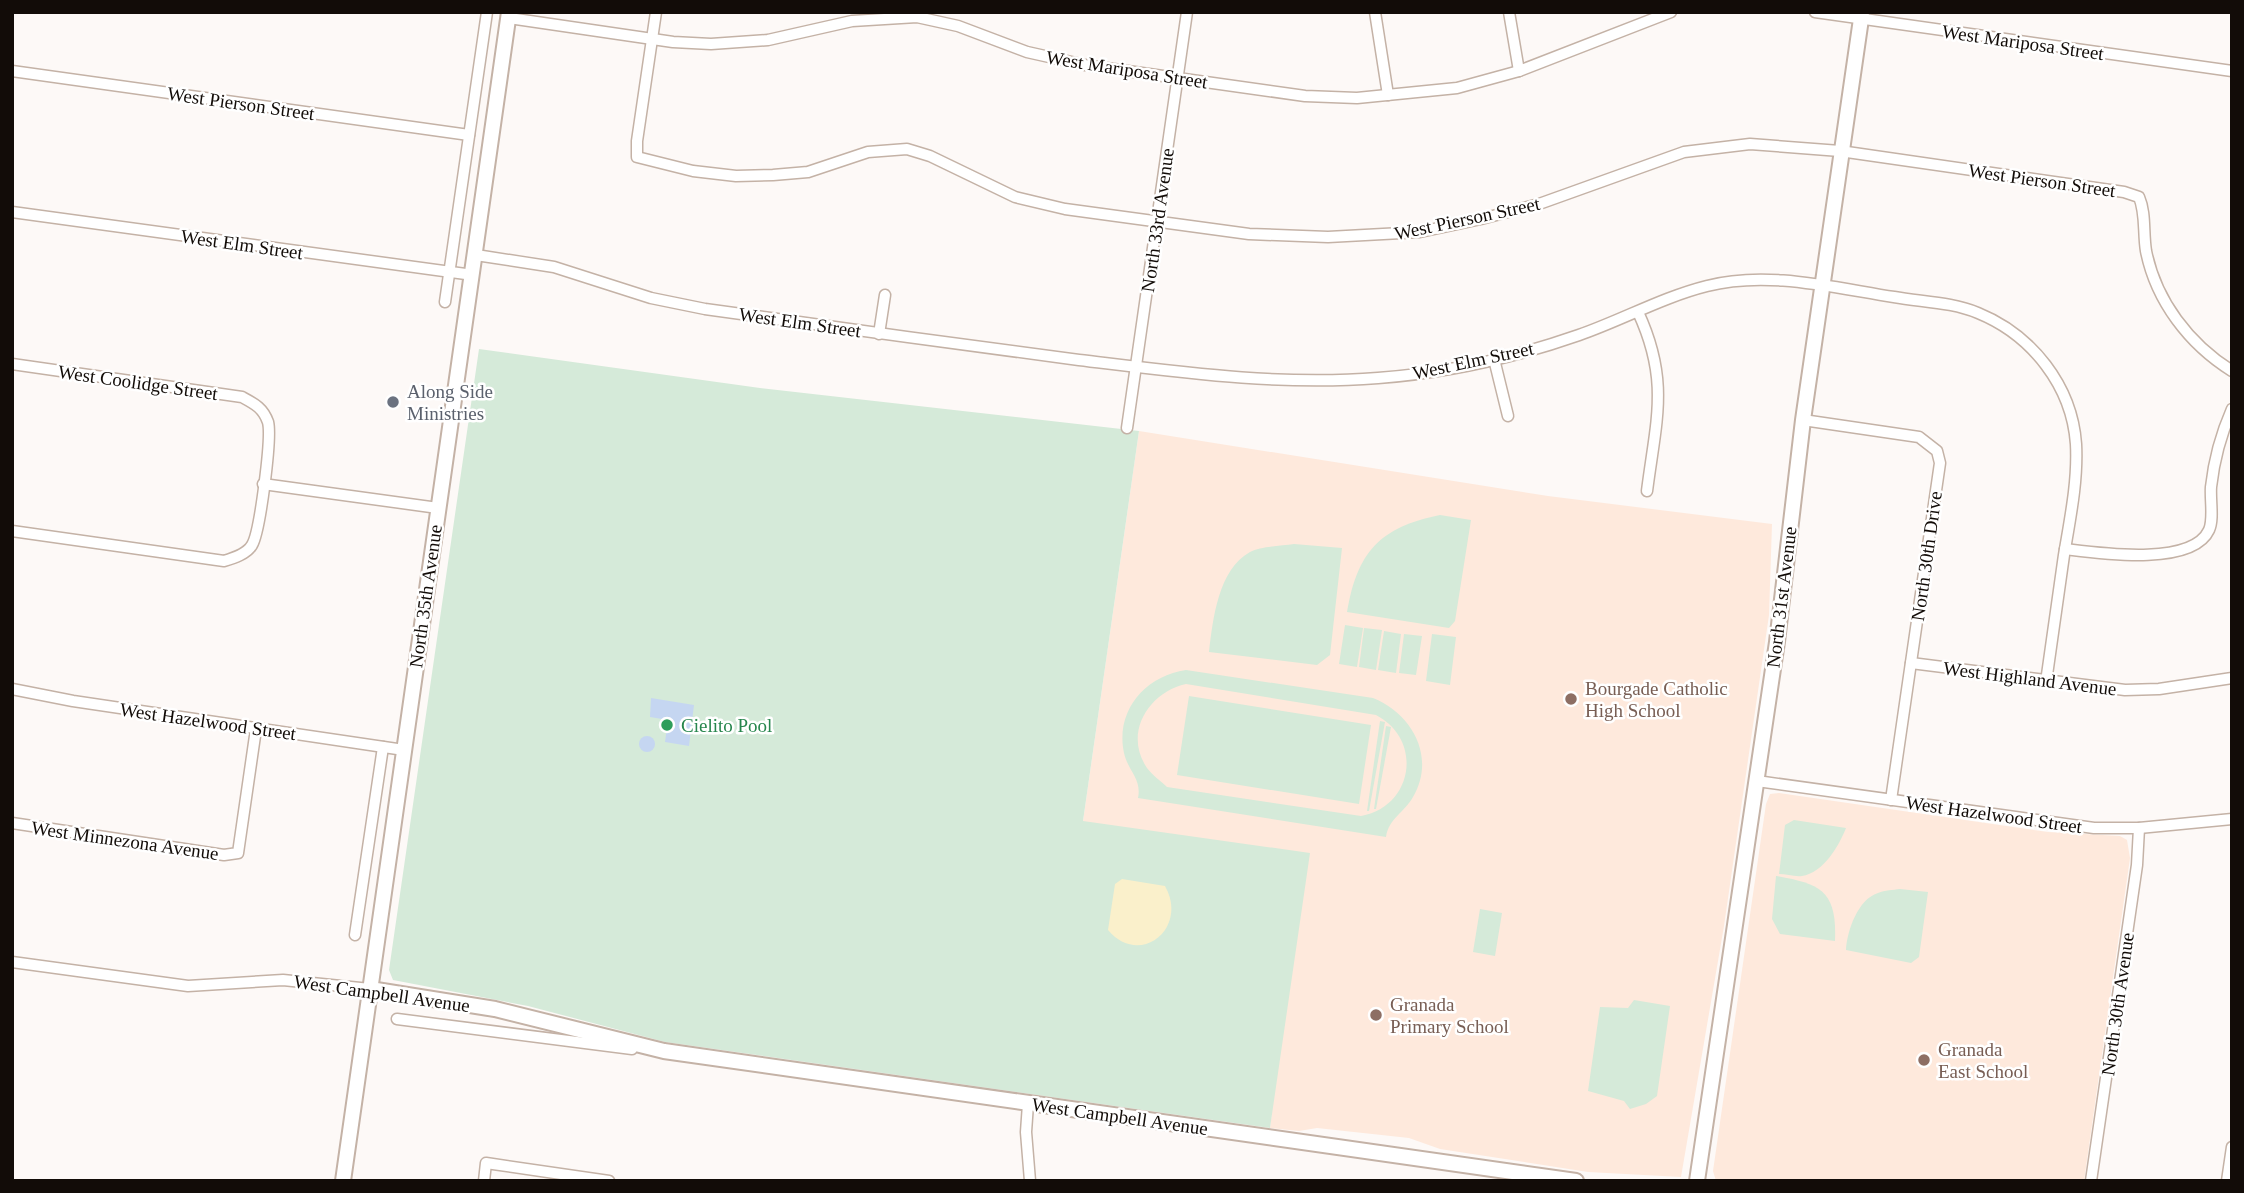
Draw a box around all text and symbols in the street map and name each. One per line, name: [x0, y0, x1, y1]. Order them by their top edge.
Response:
street label: West Mariposa Street: [1941, 21, 2106, 64]
street label: West Mariposa Street: [1045, 46, 1210, 93]
street label: West Pierson Street: [166, 83, 317, 124]
street label: North 33rd Avenue: [1137, 147, 1178, 293]
street label: West Pierson Street: [1967, 160, 2118, 201]
street label: West Pierson Street: [1392, 193, 1543, 244]
street label: West Elm Street: [180, 226, 305, 264]
street label: West Elm Street: [738, 304, 863, 342]
street label: West Elm Street: [1411, 337, 1536, 384]
street label: West Coolidge Street: [57, 361, 220, 404]
place label: Along Side Ministries: [407, 381, 493, 424]
marker: Along Side Ministries: [385, 394, 401, 410]
street label: North 30th Drive: [1907, 490, 1946, 622]
street label: North 35th Avenue: [405, 523, 446, 669]
street label: North 31st Avenue: [1762, 525, 1801, 669]
street label: West Highland Avenue: [1942, 657, 2118, 700]
place label: Bourgade Catholic High School: [1585, 678, 1728, 721]
marker: Bourgade Catholic High School: [1563, 691, 1579, 707]
street label: West Hazelwood Street: [118, 699, 298, 744]
place label: Cielito Pool: [681, 715, 772, 736]
marker: Cielito Pool: [659, 717, 675, 733]
street label: West Hazelwood Street: [1904, 792, 2084, 837]
street label: West Minnezona Avenue: [30, 817, 220, 864]
street label: North 30th Avenue: [2097, 931, 2138, 1077]
street label: West Campbell Avenue: [293, 971, 471, 1016]
place label: Granada Primary School: [1390, 994, 1509, 1037]
marker: Granada Primary School: [1368, 1007, 1384, 1023]
place label: Granada East School: [1938, 1039, 2028, 1082]
marker: Granada East School: [1916, 1052, 1932, 1068]
street label: West Campbell Avenue: [1031, 1094, 1209, 1139]

